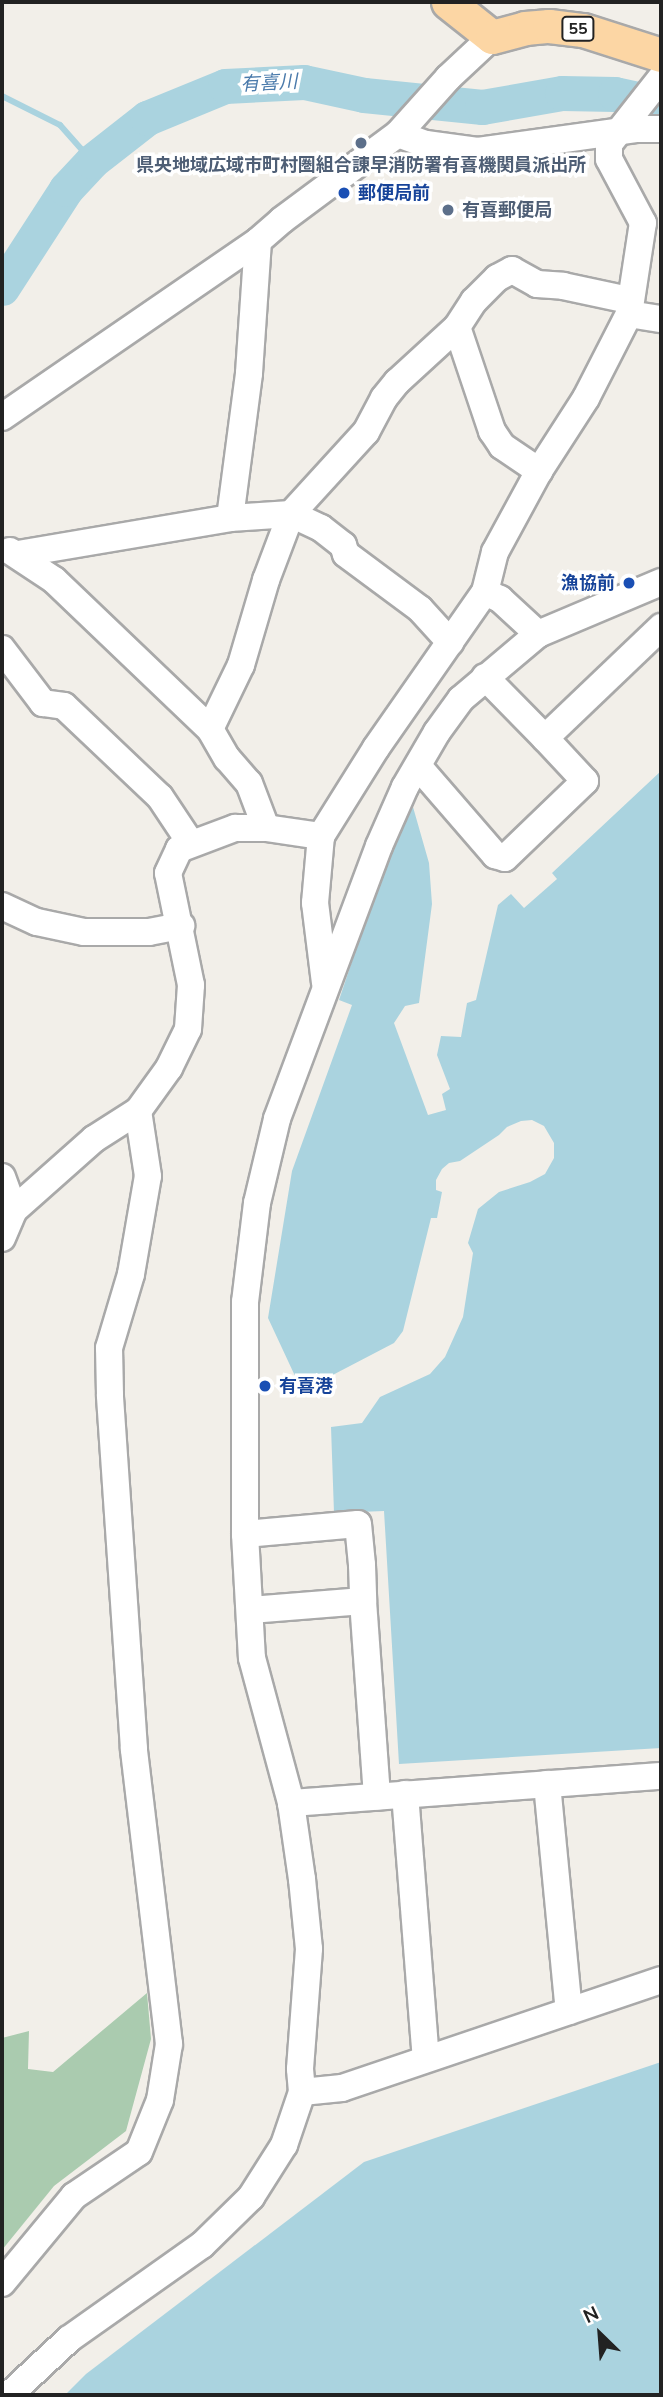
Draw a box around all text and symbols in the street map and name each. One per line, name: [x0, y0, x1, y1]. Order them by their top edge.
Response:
road number: 55: [560, 17, 596, 42]
water label: 有喜川: [240, 71, 298, 97]
marker: 県央地域広域市町村圏組合諌早消防署有喜機関員派出所: [353, 135, 369, 151]
place label: 県央地域広域市町村圏組合諌早消防署有喜機関員派出所: [136, 154, 586, 176]
place label: 郵便局前: [358, 182, 430, 204]
marker: 郵便局前: [336, 185, 352, 201]
place label: 有喜郵便局: [462, 199, 552, 221]
marker: 有喜郵便局: [440, 202, 456, 218]
place label: 漁協前: [561, 572, 615, 594]
marker: 漁協前: [621, 575, 637, 591]
place label: 有喜港: [279, 1375, 333, 1397]
marker: 有喜港: [257, 1378, 273, 1394]
north arrow: [565, 2299, 635, 2369]
text: N: [579, 2300, 603, 2330]

